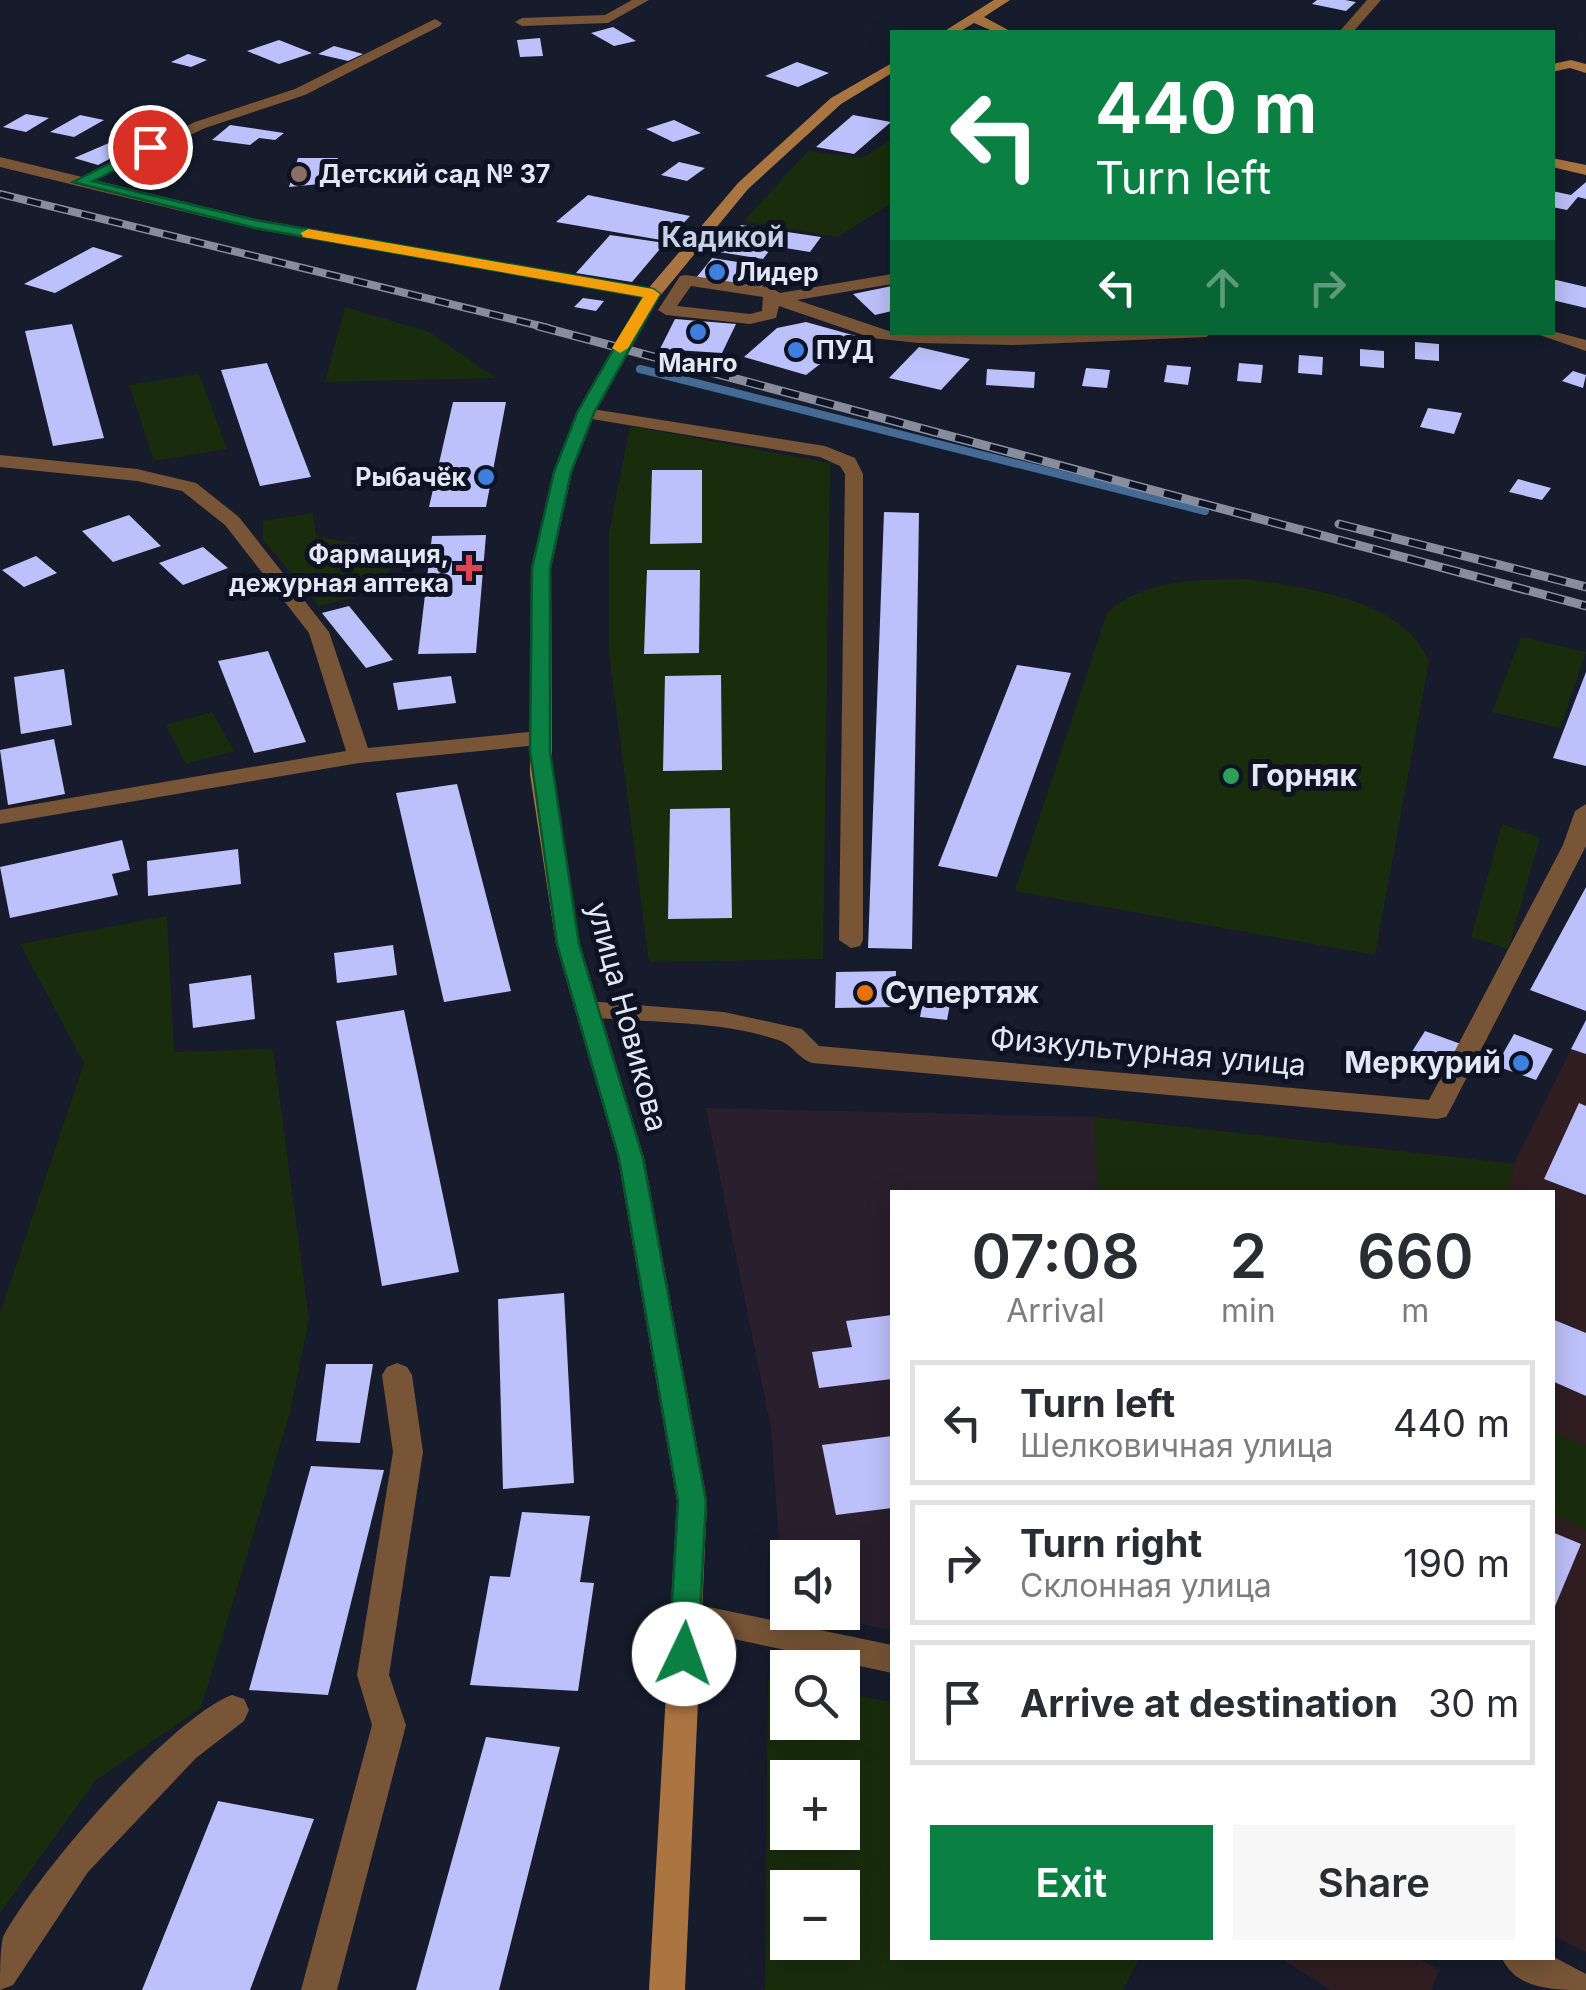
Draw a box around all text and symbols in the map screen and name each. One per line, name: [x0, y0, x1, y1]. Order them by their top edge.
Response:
text: 440 m: [1095, 65, 1317, 150]
icon: left: [930, 70, 1060, 200]
pin: [108, 105, 193, 190]
icon: arrive: [123, 120, 178, 175]
text: Turn left: [1095, 150, 1271, 205]
place label: Детский сад № 37: [319, 159, 550, 189]
marker: Детский сад № 37: [288, 163, 310, 185]
district label: Кадикой: [662, 220, 784, 254]
place label: Лидер: [737, 257, 819, 287]
icon: left: [1090, 260, 1145, 315]
icon: ahead: [1195, 260, 1250, 315]
icon: right: [1300, 260, 1355, 315]
marker: Лидер: [706, 261, 728, 283]
marker: Манго: [687, 321, 709, 343]
place label: ПУД: [816, 335, 874, 365]
marker: ПУД: [785, 339, 807, 361]
place label: Манго: [658, 348, 738, 378]
place label: Рыбачёк: [355, 462, 466, 492]
marker: Рыбачёк: [475, 466, 497, 488]
place label: Фармация, дежурная аптека: [229, 539, 449, 598]
marker: Фармация, дежурная аптека: [458, 557, 480, 579]
place label: Горняк: [1251, 757, 1357, 793]
marker: Горняк: [1220, 765, 1242, 787]
street label: улица Новикова: [580, 898, 676, 1135]
place label: Супертяж: [885, 974, 1039, 1010]
marker: Супертяж: [854, 982, 876, 1004]
street label: Физкультурная улица: [989, 1019, 1308, 1083]
place label: Меркурий: [1344, 1044, 1501, 1080]
marker: Меркурий: [1510, 1052, 1532, 1074]
text: 07:08: [971, 1220, 1140, 1292]
text: 2: [1230, 1220, 1267, 1292]
text: 660: [1357, 1220, 1474, 1292]
text: Arrival: [1006, 1291, 1105, 1330]
text: min: [1221, 1291, 1276, 1330]
text: m: [1401, 1291, 1429, 1330]
text: Turn left: [1020, 1380, 1175, 1426]
icon: left: [935, 1395, 990, 1450]
text: 440 m: [1393, 1400, 1510, 1446]
text: Шелковичная улица: [1020, 1426, 1334, 1465]
text: Turn right: [1020, 1520, 1202, 1566]
icon: right: [935, 1535, 990, 1590]
map controls: [770, 1540, 860, 1960]
button: sound: [770, 1540, 860, 1630]
text: 190 m: [1403, 1540, 1510, 1586]
text: Склонная улица: [1020, 1566, 1272, 1605]
position arrow: [632, 1602, 736, 1706]
button: search: [770, 1650, 860, 1740]
icon: arrive: [935, 1675, 990, 1730]
text: Arrive at destination: [1020, 1680, 1398, 1726]
text: 30 m: [1428, 1680, 1519, 1726]
button: +: [770, 1760, 860, 1850]
button: Exit: [930, 1825, 1213, 1940]
button: Share: [1233, 1825, 1515, 1940]
button: −: [770, 1870, 860, 1960]

